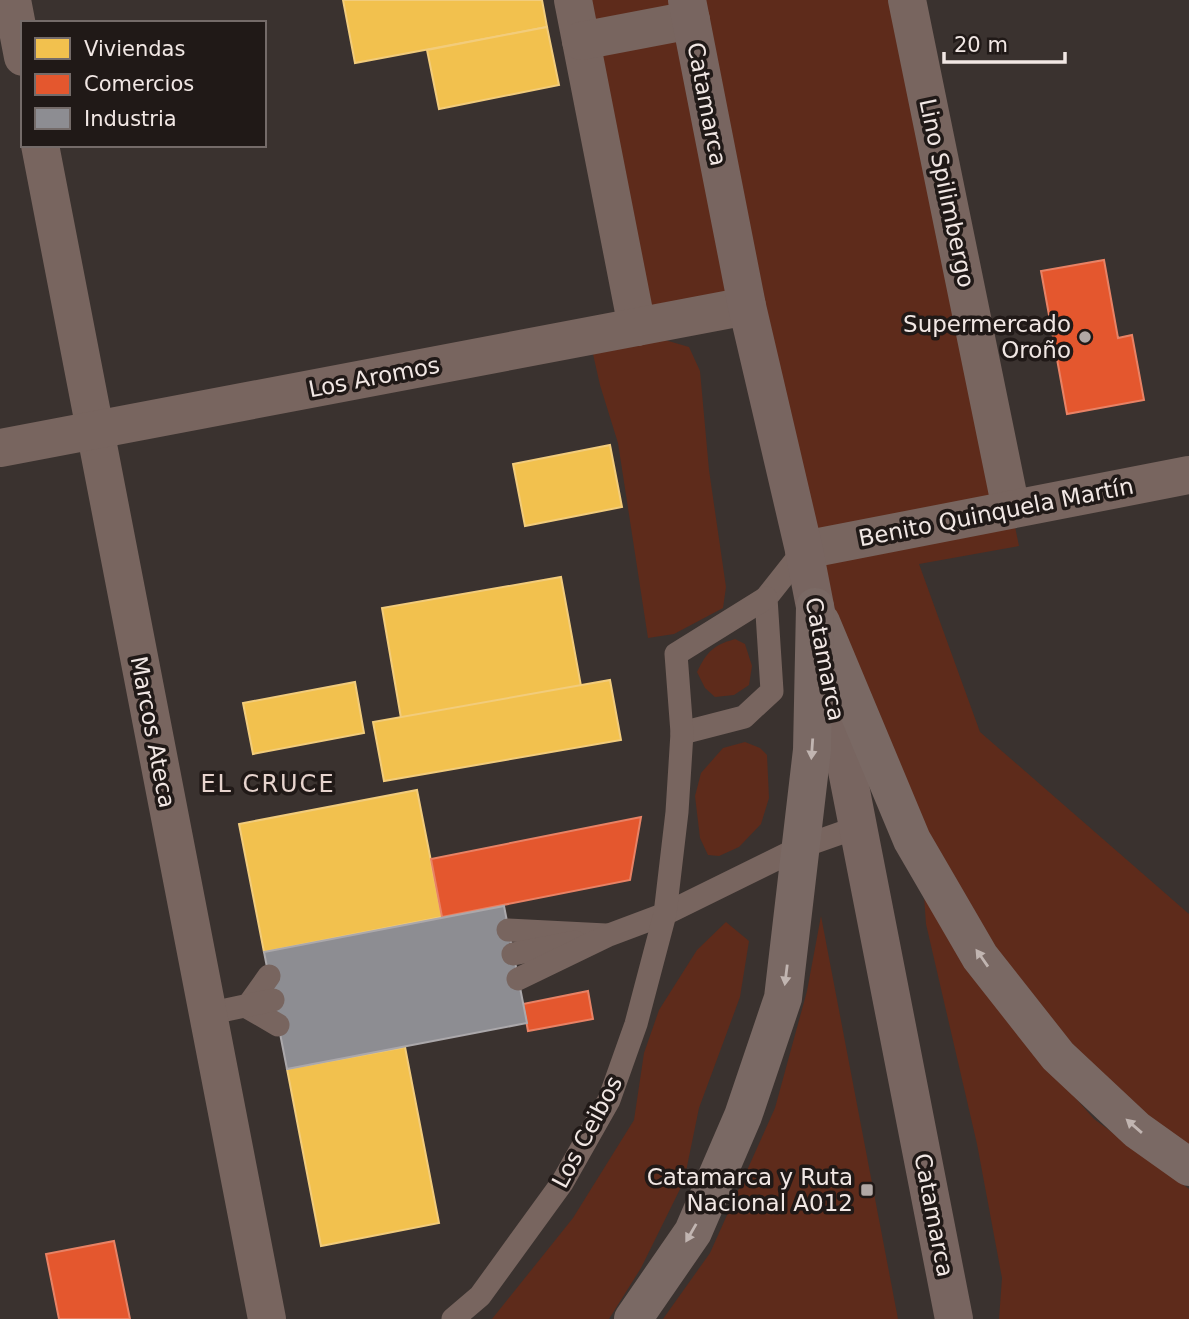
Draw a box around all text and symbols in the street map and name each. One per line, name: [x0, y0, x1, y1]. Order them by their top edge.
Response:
legend: [21, 21, 266, 147]
scale bar: [944, 21, 1065, 65]
text: 20 m: [954, 33, 1008, 57]
text: Viviendas: [84, 37, 185, 61]
street label: Catamarca: [682, 40, 732, 168]
text: Comercios: [84, 72, 194, 96]
street label: Lino Spilimbergo: [914, 96, 980, 290]
text: Industria: [84, 107, 177, 131]
place label: Supermercado Oroño: [903, 311, 1071, 363]
marker: Supermercado Oroño: [1077, 329, 1093, 345]
street label: Los Aromos: [306, 352, 442, 402]
street label: Benito Quinquela Martín: [856, 473, 1136, 551]
street label: Catamarca: [800, 595, 850, 723]
street label: Marcos Ateca: [126, 654, 180, 810]
one-way arrow: [806, 738, 817, 760]
district label: EL CRUCE: [200, 770, 336, 798]
one-way arrow: [975, 949, 989, 967]
one-way arrow: [780, 964, 791, 986]
street label: Los Ceibos: [547, 1072, 627, 1192]
one-way arrow: [1125, 1118, 1143, 1134]
street label: Catamarca: [909, 1151, 959, 1279]
place label: Catamarca y Ruta Nacional A012: [647, 1164, 853, 1216]
marker: Catamarca y Ruta Nacional A012: [859, 1182, 875, 1198]
one-way arrow: [685, 1224, 697, 1243]

